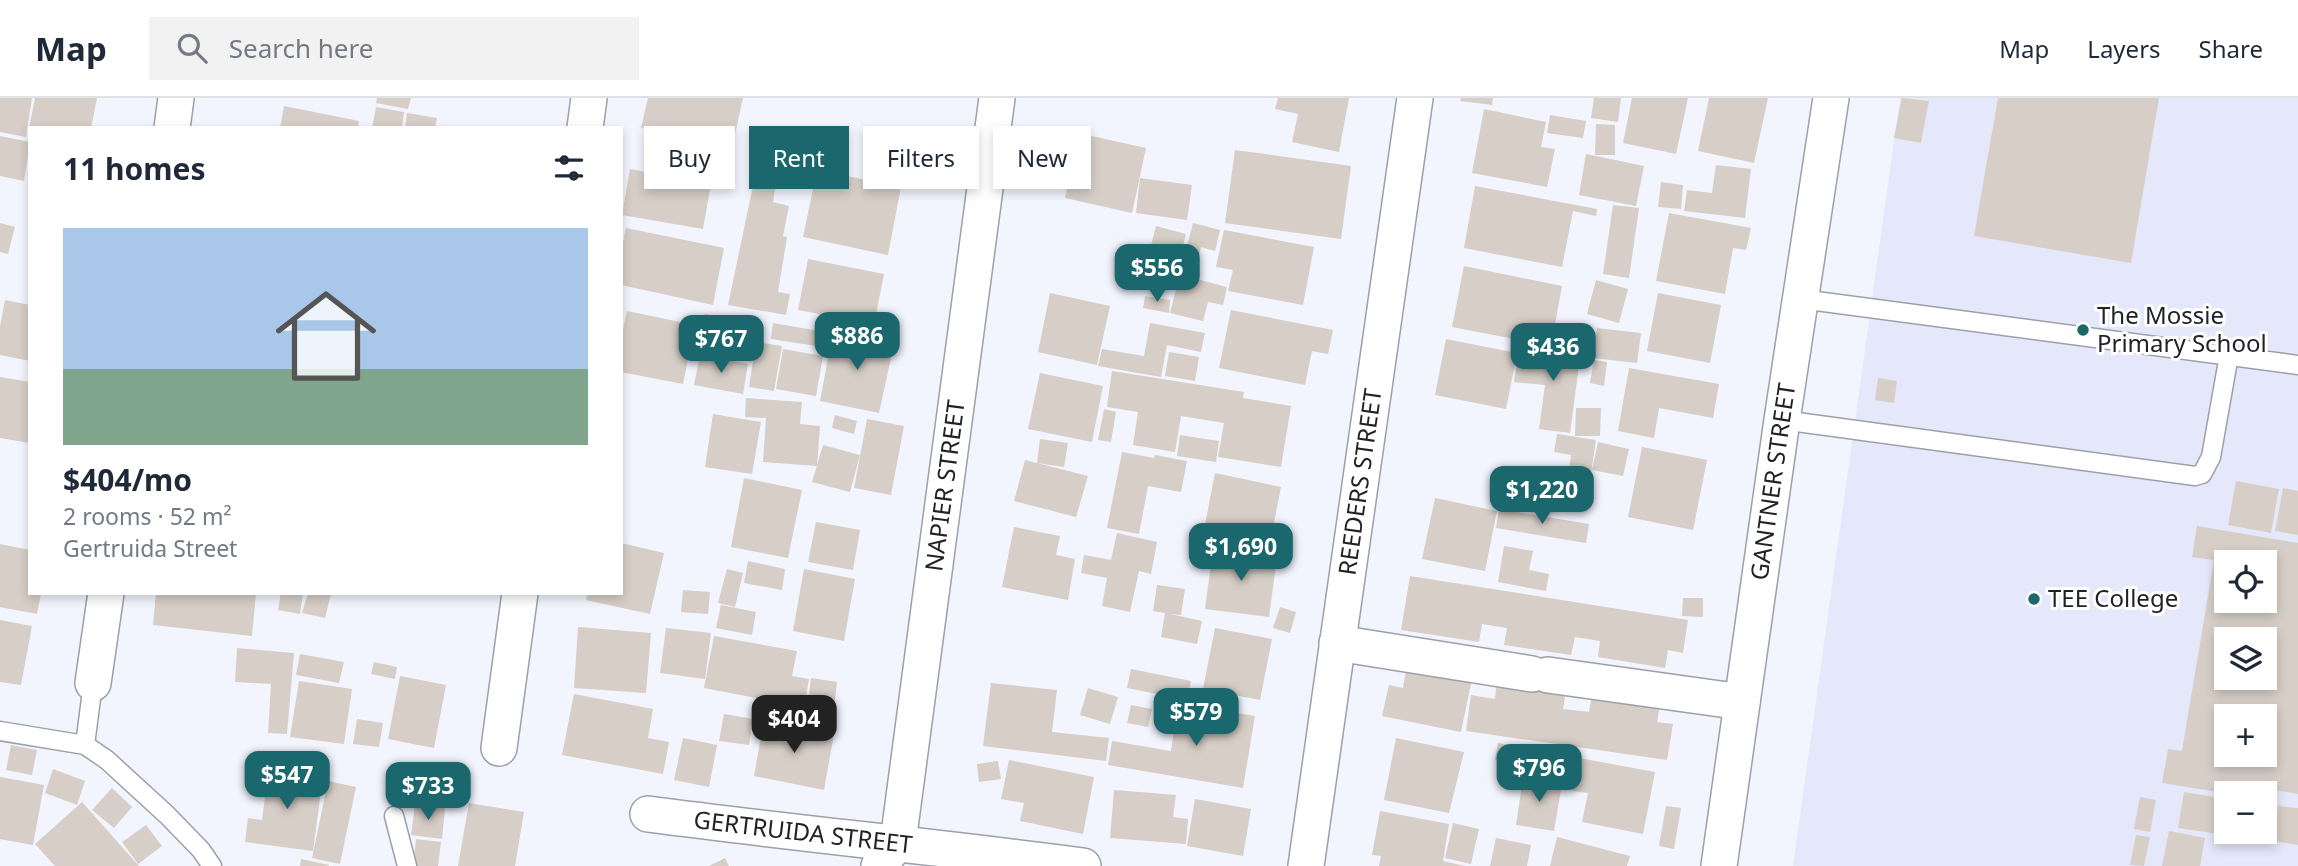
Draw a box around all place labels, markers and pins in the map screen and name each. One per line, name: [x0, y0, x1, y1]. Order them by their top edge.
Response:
pin: $556: [1116, 244, 1198, 304]
place label: The Mossie Primary School: [2097, 298, 2267, 359]
pin: $886: [816, 313, 898, 372]
pin: $767: [680, 316, 762, 375]
marker: The Mossie Primary School: [2075, 322, 2091, 338]
pin: $436: [1512, 324, 1594, 383]
pin: $1,220: [1485, 466, 1599, 526]
pin: $1,690: [1184, 524, 1298, 583]
place label: TEE College: [2048, 581, 2178, 614]
marker: TEE College: [2026, 591, 2042, 607]
pin: $579: [1155, 688, 1237, 748]
pin: $404: [753, 696, 835, 755]
pin: $796: [1498, 744, 1580, 804]
pin: $547: [246, 752, 328, 811]
pin: $733: [387, 762, 469, 822]

